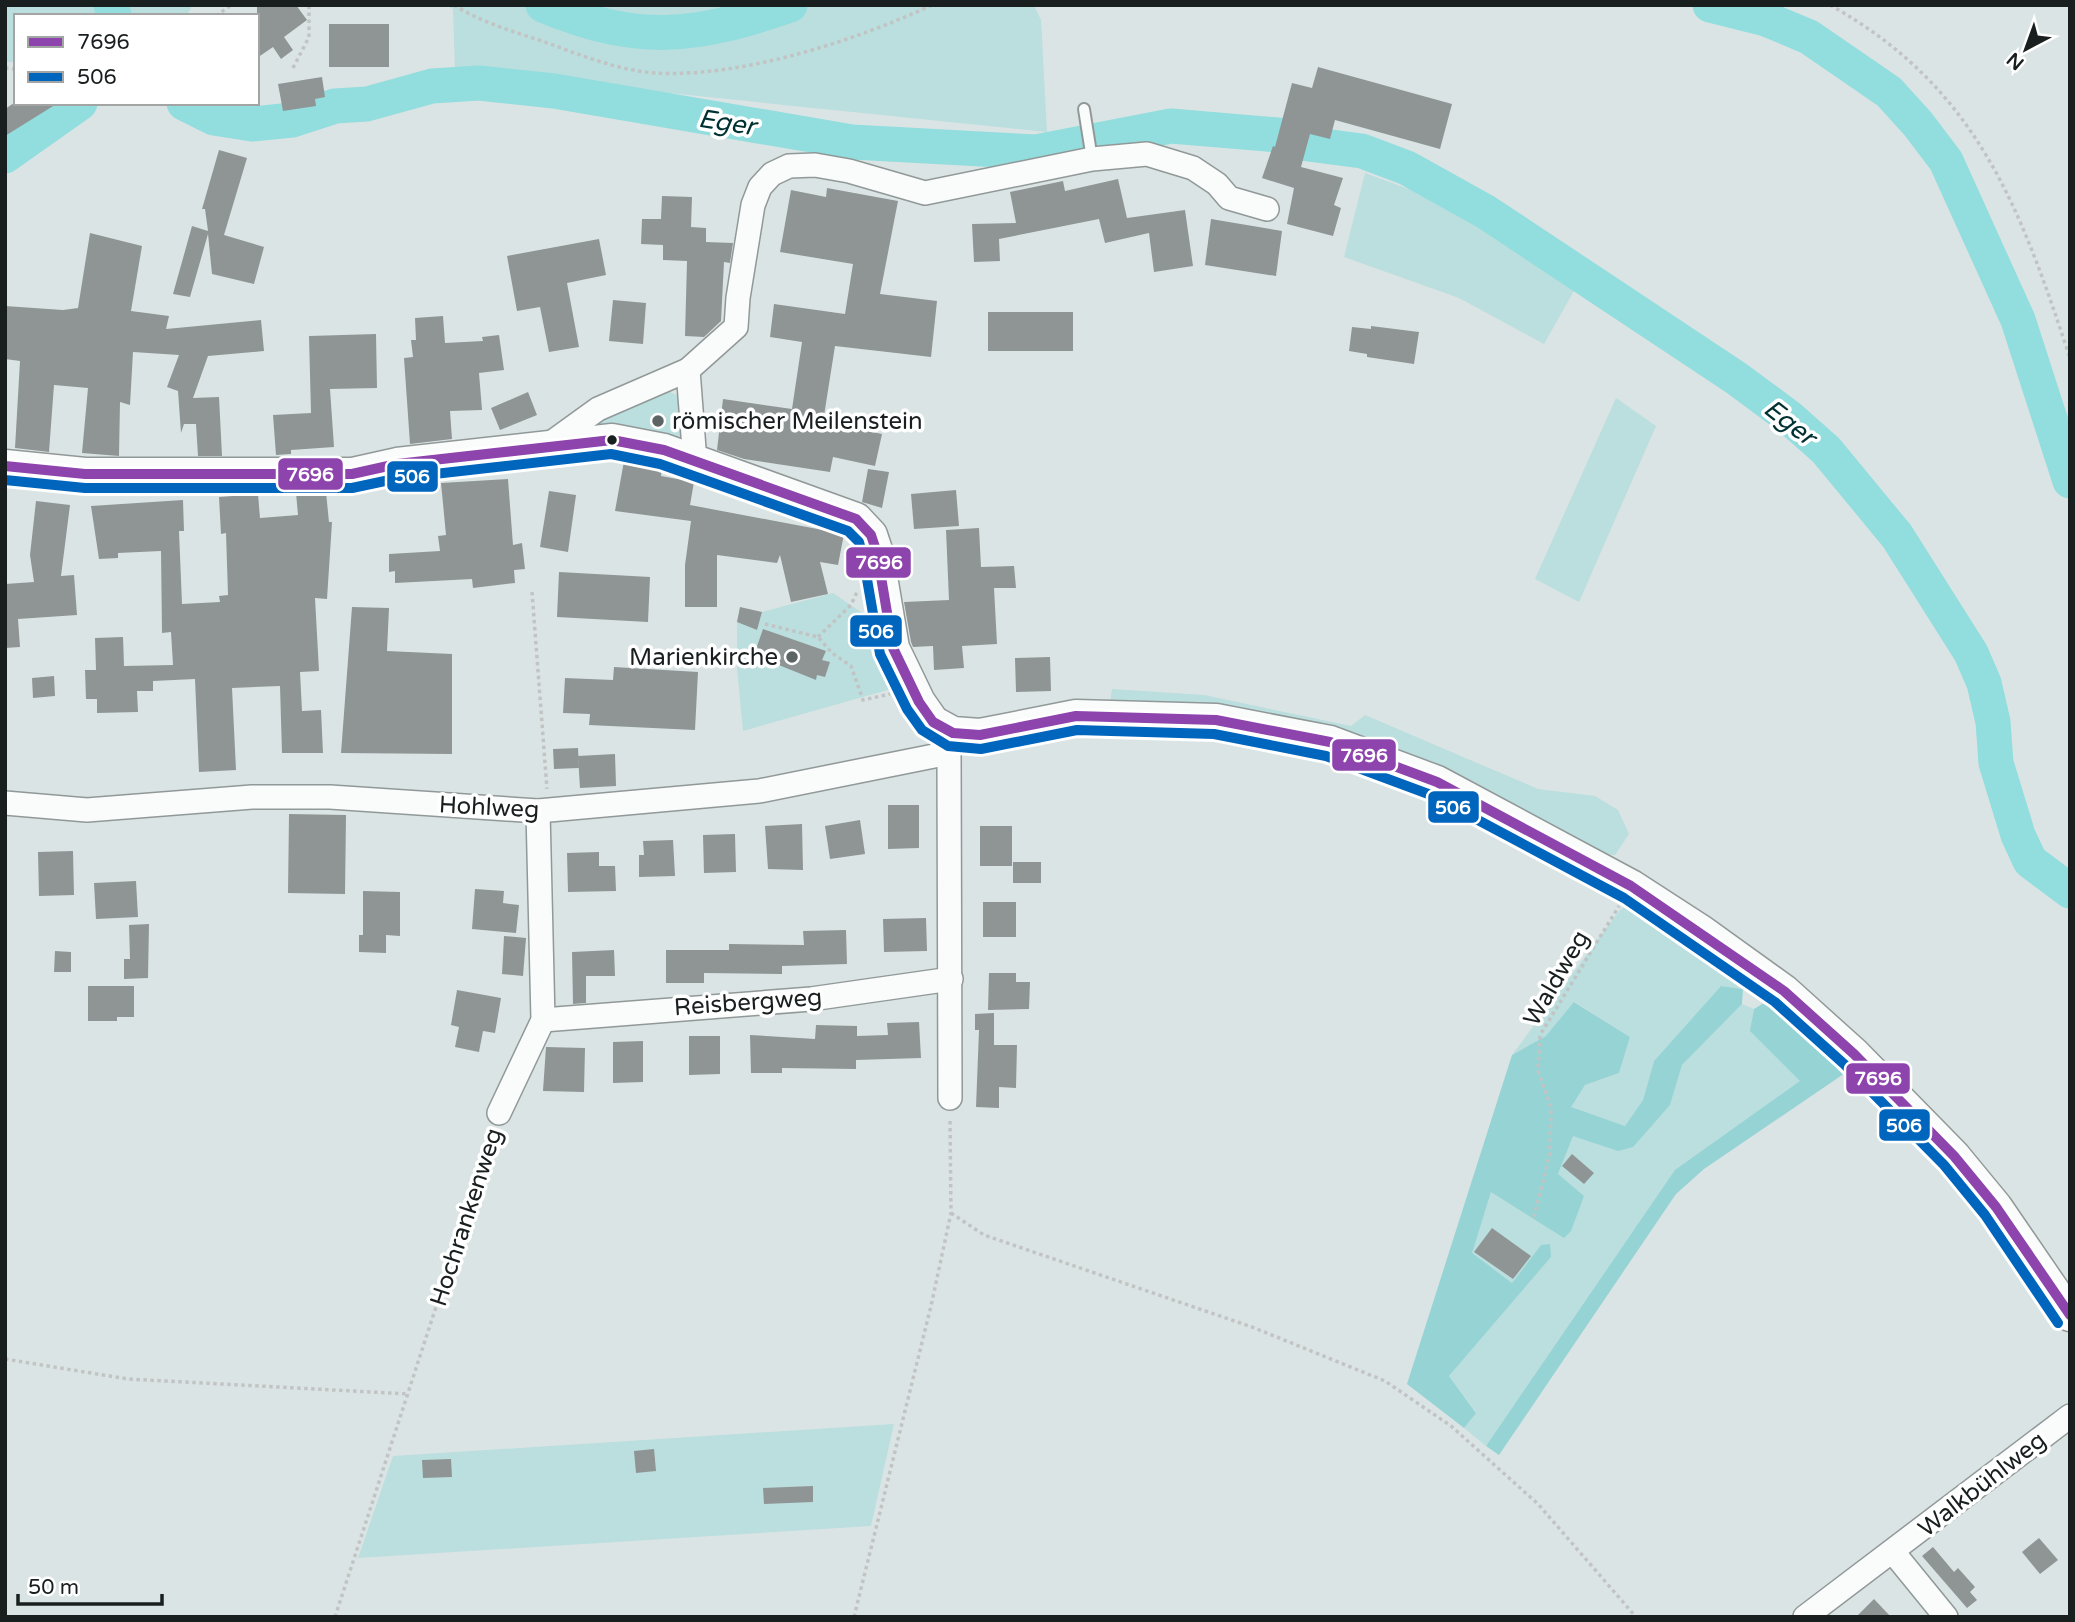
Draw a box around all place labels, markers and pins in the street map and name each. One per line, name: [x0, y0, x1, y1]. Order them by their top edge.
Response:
place label: römischer Meilenstein: [672, 407, 923, 436]
marker: römischer Meilenstein: [650, 413, 666, 429]
unlabelled marker: [605, 433, 619, 447]
place label: Marienkirche: [629, 643, 778, 672]
marker: Marienkirche: [784, 649, 800, 665]

